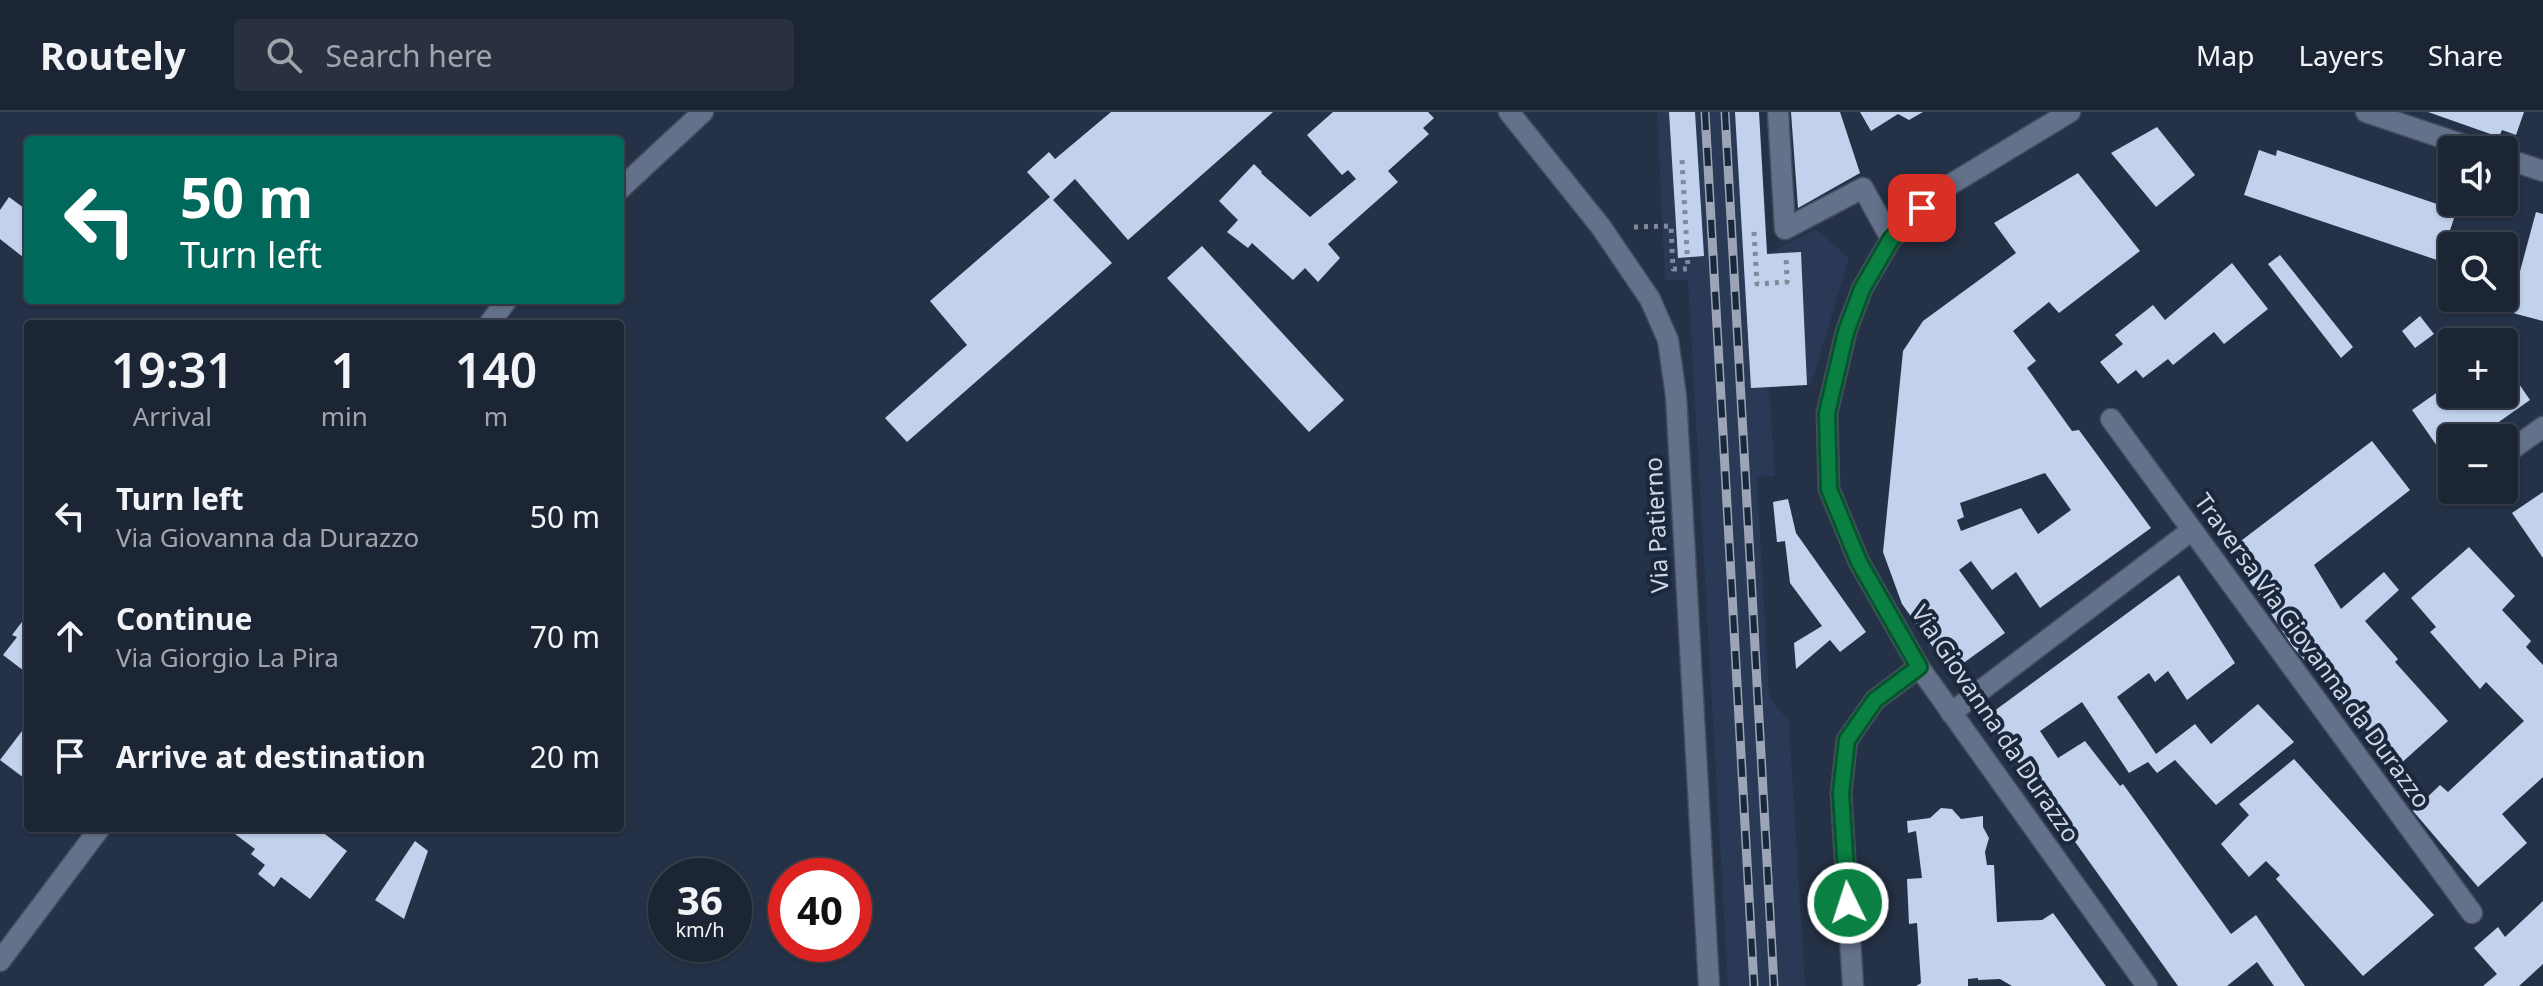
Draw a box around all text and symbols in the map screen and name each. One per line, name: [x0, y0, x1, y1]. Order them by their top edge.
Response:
search box: [234, 19, 794, 91]
text: Routely: [40, 29, 186, 81]
icon: search: [262, 33, 306, 77]
text: Search here: [326, 35, 493, 76]
text: Map: [2196, 36, 2254, 74]
text: Layers: [2298, 36, 2384, 74]
text: Share: [2428, 36, 2503, 74]
map controls: [2438, 136, 2518, 504]
button: sound: [2438, 136, 2518, 216]
text: 50 m: [180, 158, 313, 234]
icon: left: [48, 168, 152, 272]
pin: [1888, 174, 1956, 242]
icon: arrive: [1900, 186, 1944, 230]
text: Turn left: [180, 230, 322, 279]
button: search: [2438, 232, 2518, 312]
button: +: [2438, 328, 2518, 408]
text: 19:31: [111, 337, 234, 402]
text: 1: [331, 337, 358, 402]
text: 140: [455, 337, 537, 402]
text: Arrival: [133, 398, 212, 434]
text: min: [321, 398, 368, 434]
text: m: [484, 398, 508, 434]
button: −: [2438, 424, 2518, 504]
street label: Via Patierno: [1635, 456, 1676, 594]
text: Turn left: [116, 478, 244, 519]
street label: Traversa Via Giovanna da Durazzo: [2188, 486, 2439, 814]
icon: left: [48, 494, 92, 538]
text: 50 m: [530, 496, 600, 537]
text: Via Giovanna da Durazzo: [116, 519, 419, 555]
text: Continue: [116, 598, 252, 639]
street label: Via Giovanna da Durazzo: [1904, 598, 2088, 848]
icon: ahead: [48, 614, 92, 658]
text: 70 m: [530, 616, 600, 657]
text: Via Giorgio La Pira: [116, 639, 339, 675]
icon: arrive: [48, 734, 92, 778]
text: Arrive at destination: [116, 736, 426, 777]
text: 20 m: [530, 736, 600, 777]
speed limit sign: 40: [768, 858, 872, 962]
position arrow: [1806, 861, 1890, 945]
text: 36: [677, 872, 723, 927]
text: km/h: [675, 916, 725, 943]

